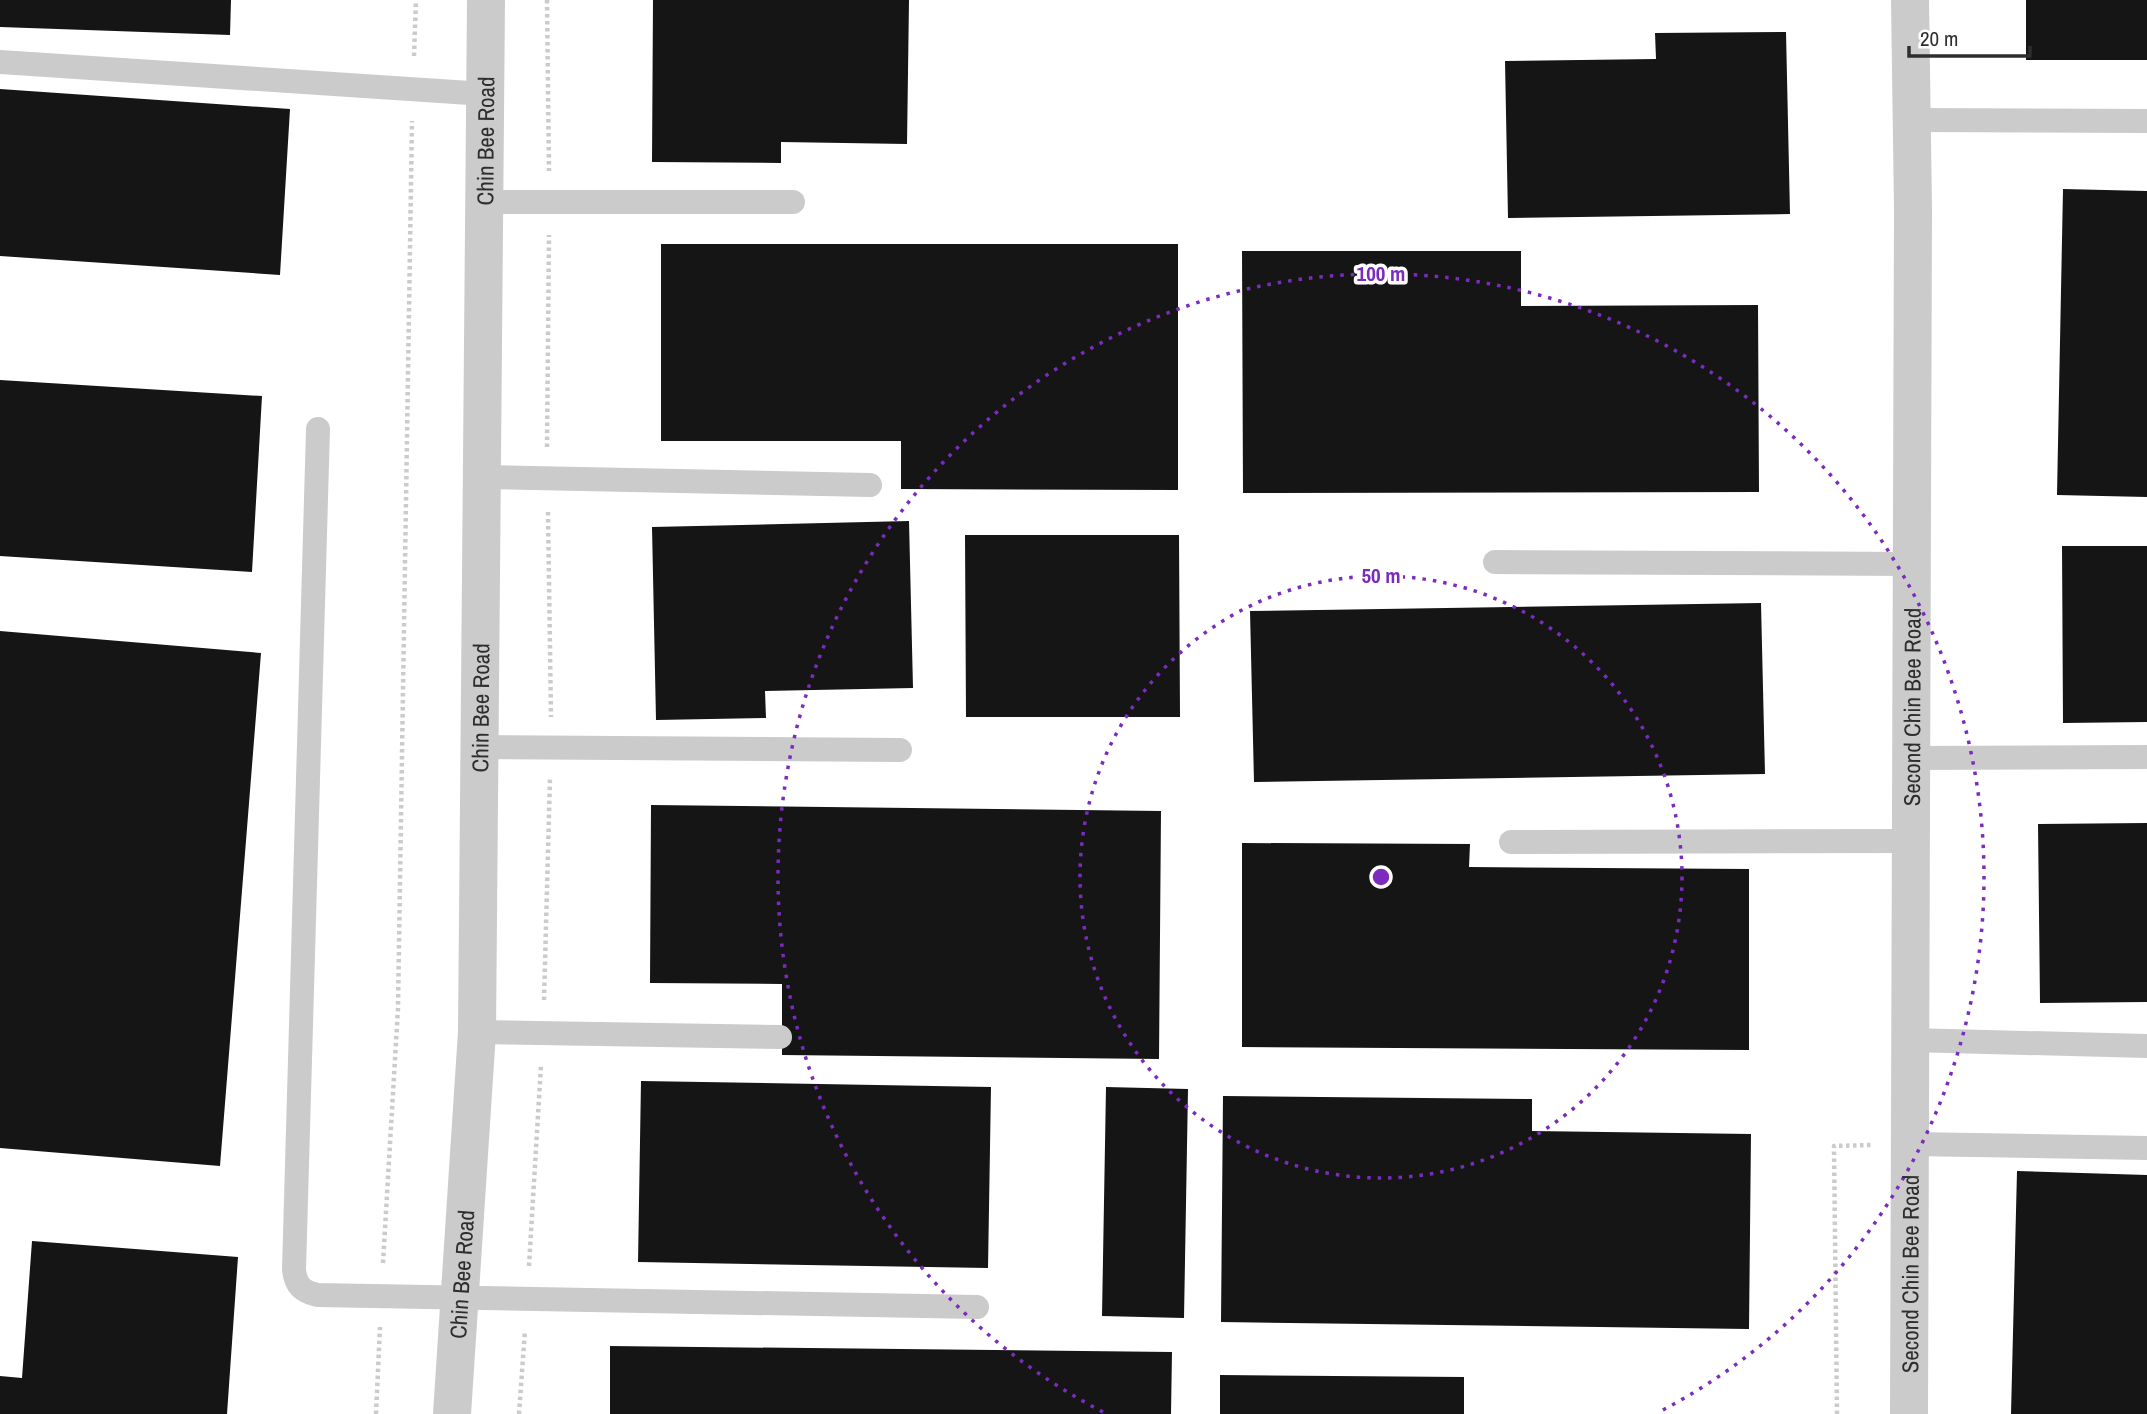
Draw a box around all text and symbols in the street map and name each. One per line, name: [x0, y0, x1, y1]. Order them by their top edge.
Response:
scale bar: [1909, 14, 2030, 58]
text: 20 m: [1920, 24, 1958, 53]
street label: Chin Bee Road: [469, 76, 501, 206]
text: 100 m: [1357, 259, 1405, 288]
text: 50 m: [1361, 561, 1401, 590]
street label: Second Chin Bee Road: [1896, 608, 1927, 806]
street label: Chin Bee Road: [464, 643, 496, 773]
centre of rings: [1369, 865, 1393, 889]
street label: Second Chin Bee Road: [1894, 1175, 1925, 1373]
street label: Chin Bee Road: [441, 1209, 481, 1340]

